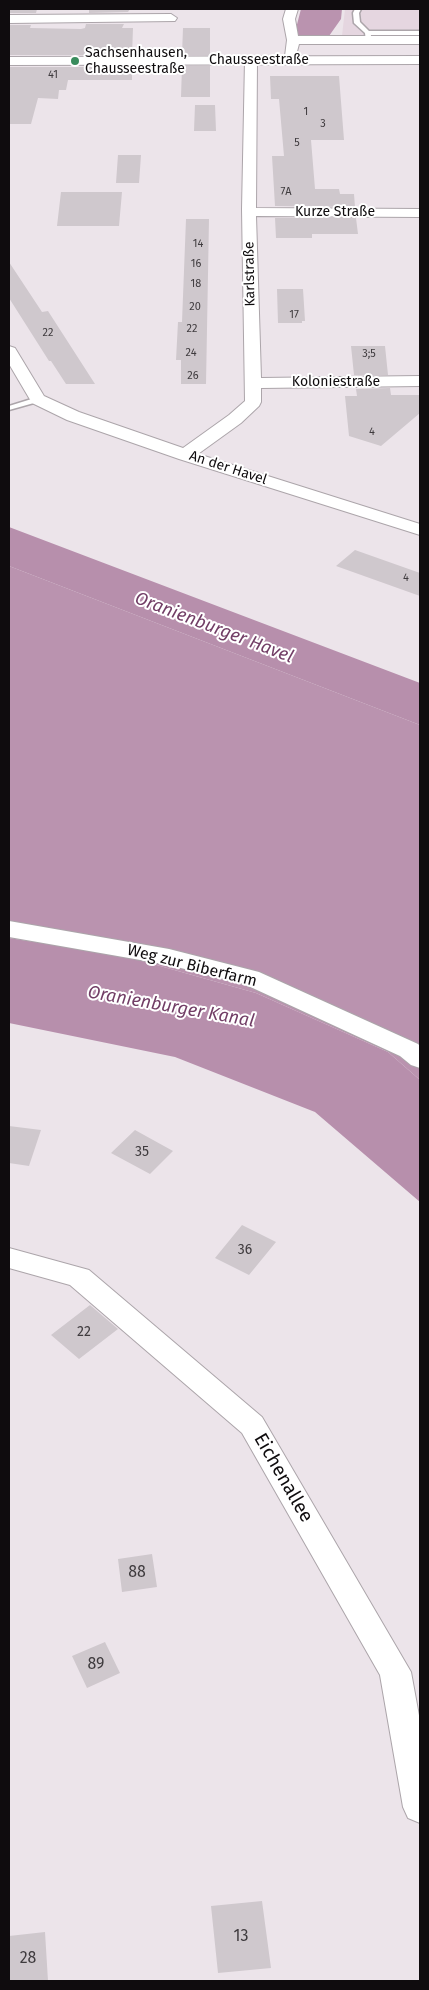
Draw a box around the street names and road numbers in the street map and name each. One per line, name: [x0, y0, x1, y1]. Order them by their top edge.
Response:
street label: Chausseestraße: [209, 52, 309, 68]
street label: Kurze Straße: [295, 204, 375, 220]
street label: Karlstraße: [241, 241, 259, 307]
street label: Koloniestraße: [292, 374, 380, 390]
street label: An der Havel: [187, 448, 269, 488]
street label: Weg zur Biberfarm: [125, 941, 259, 991]
street label: Eichenallee: [248, 1429, 318, 1527]

